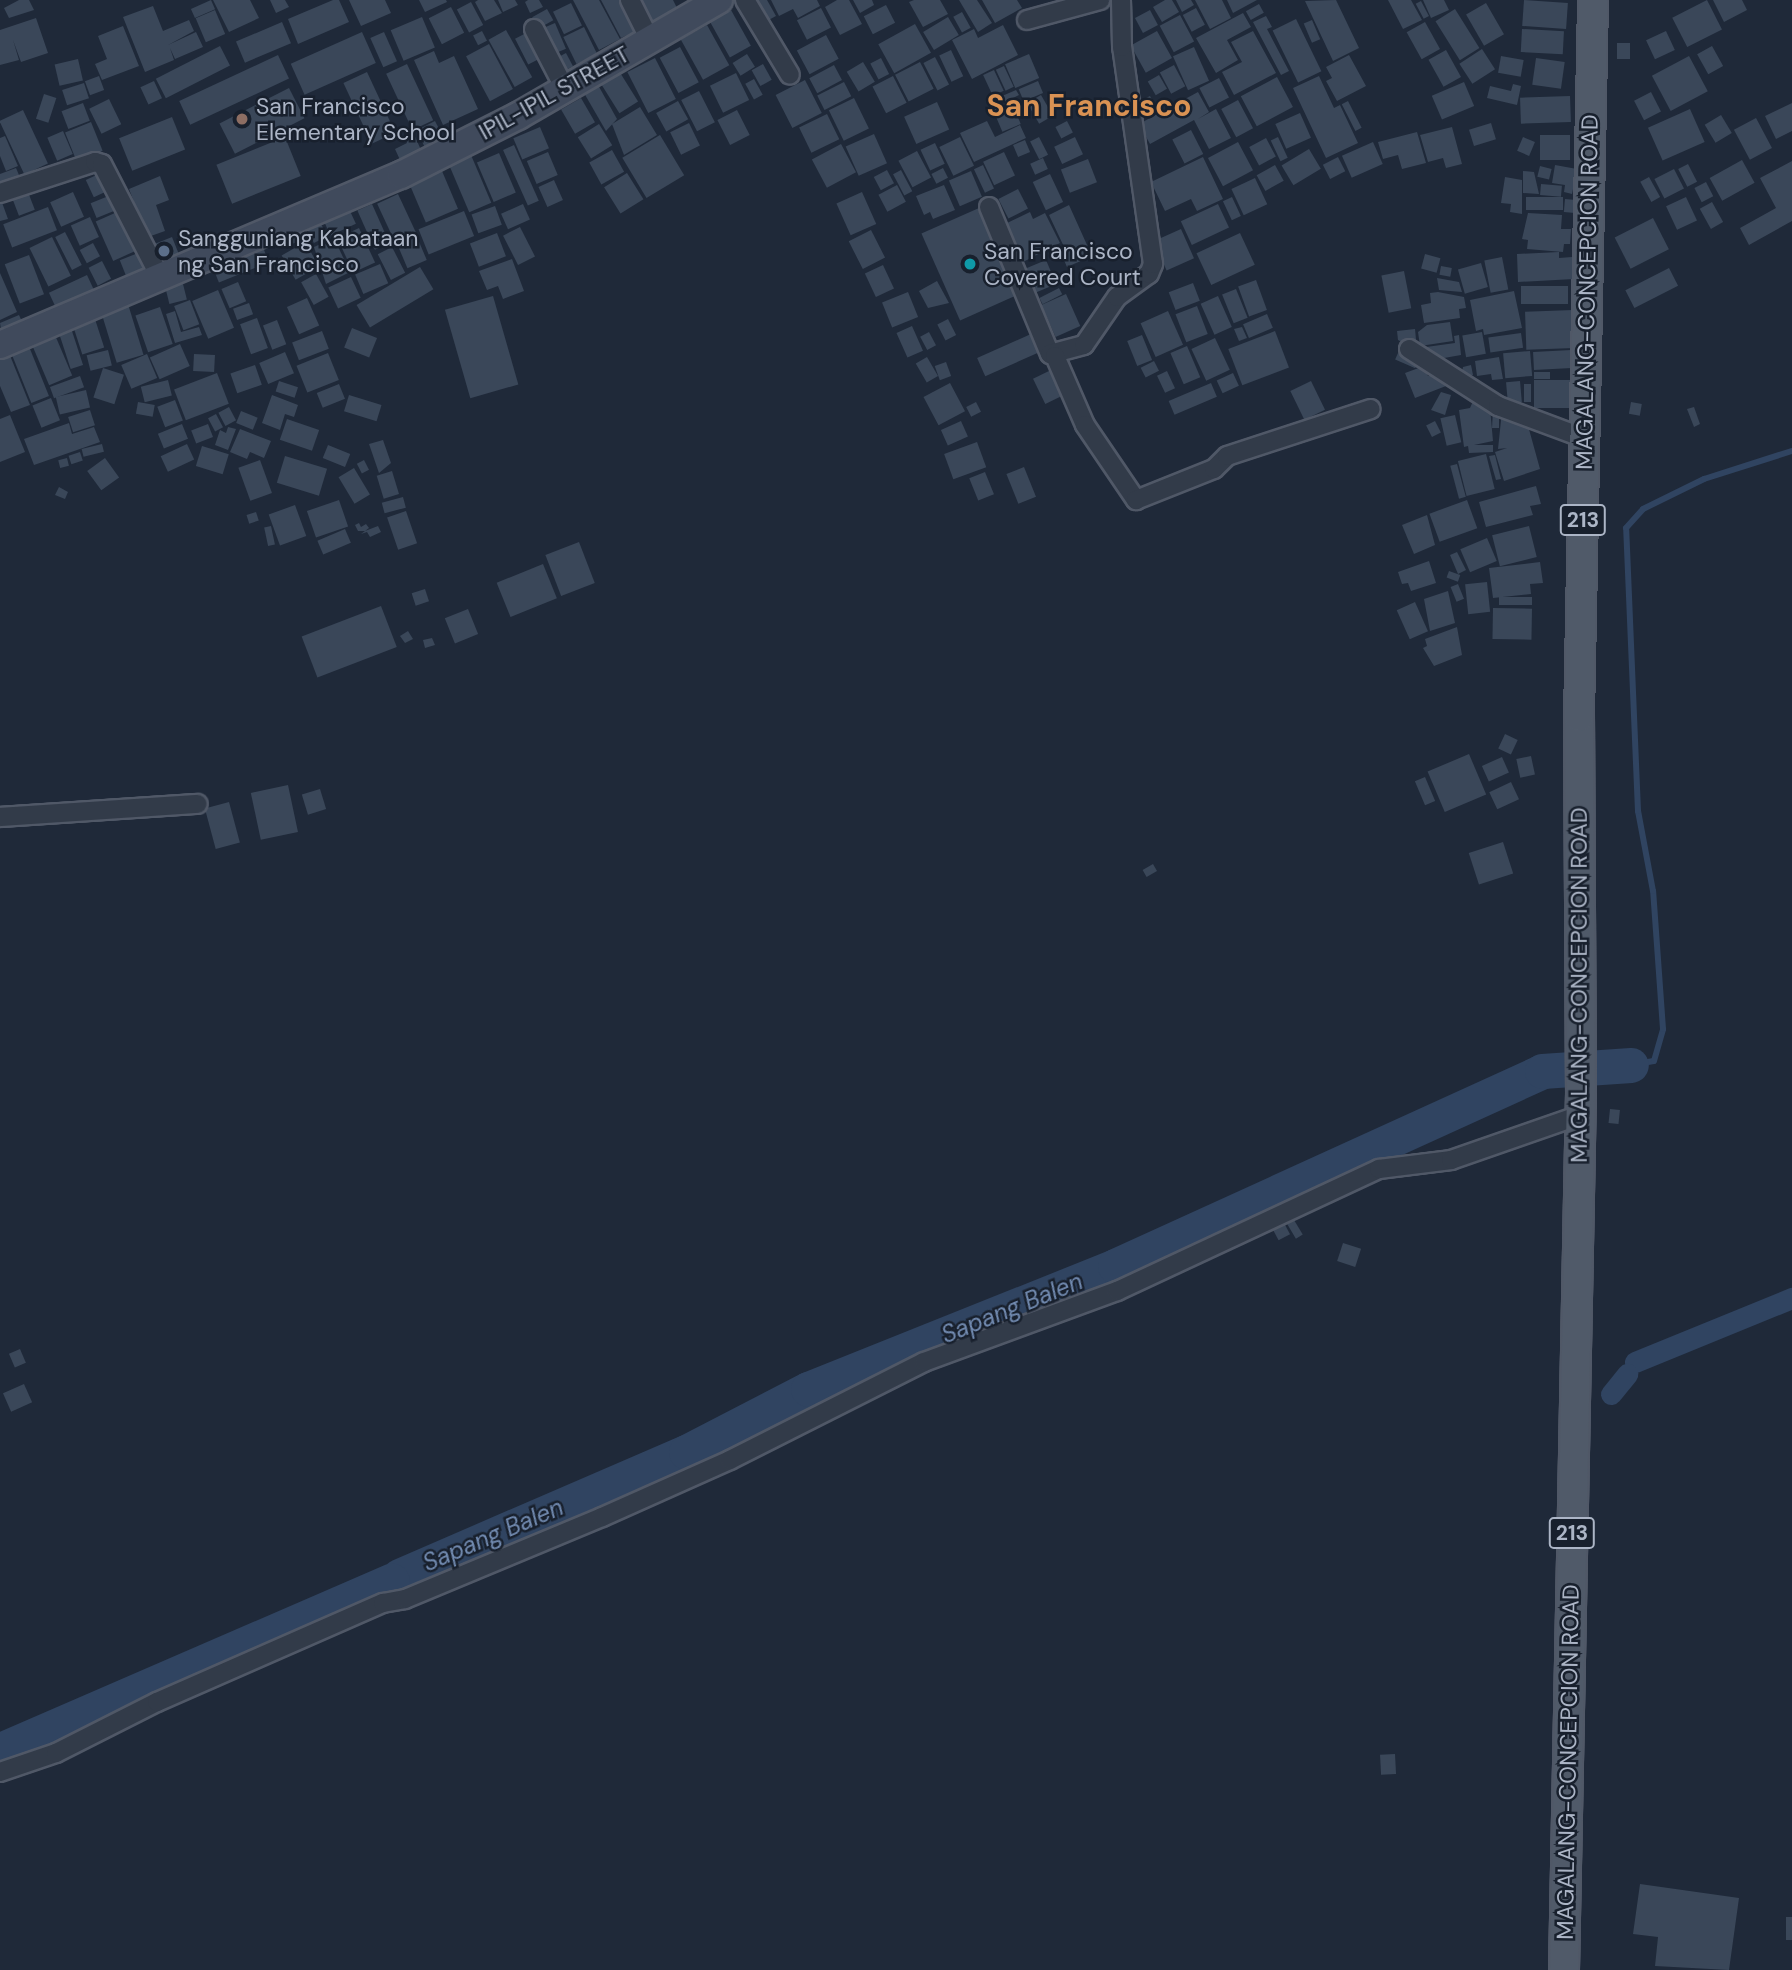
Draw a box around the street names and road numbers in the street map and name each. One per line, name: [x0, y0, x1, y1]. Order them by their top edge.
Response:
street label: IPIL-IPIL STREET: [474, 40, 634, 146]
street label: MAGALANG-CONCEPCION ROAD: [1570, 114, 1604, 470]
road number: 213: [1558, 503, 1608, 538]
street label: MAGALANG-CONCEPCION ROAD: [1565, 807, 1593, 1163]
road number: 213: [1548, 1516, 1596, 1550]
street label: MAGALANG-CONCEPCION ROAD: [1551, 1584, 1585, 1940]

